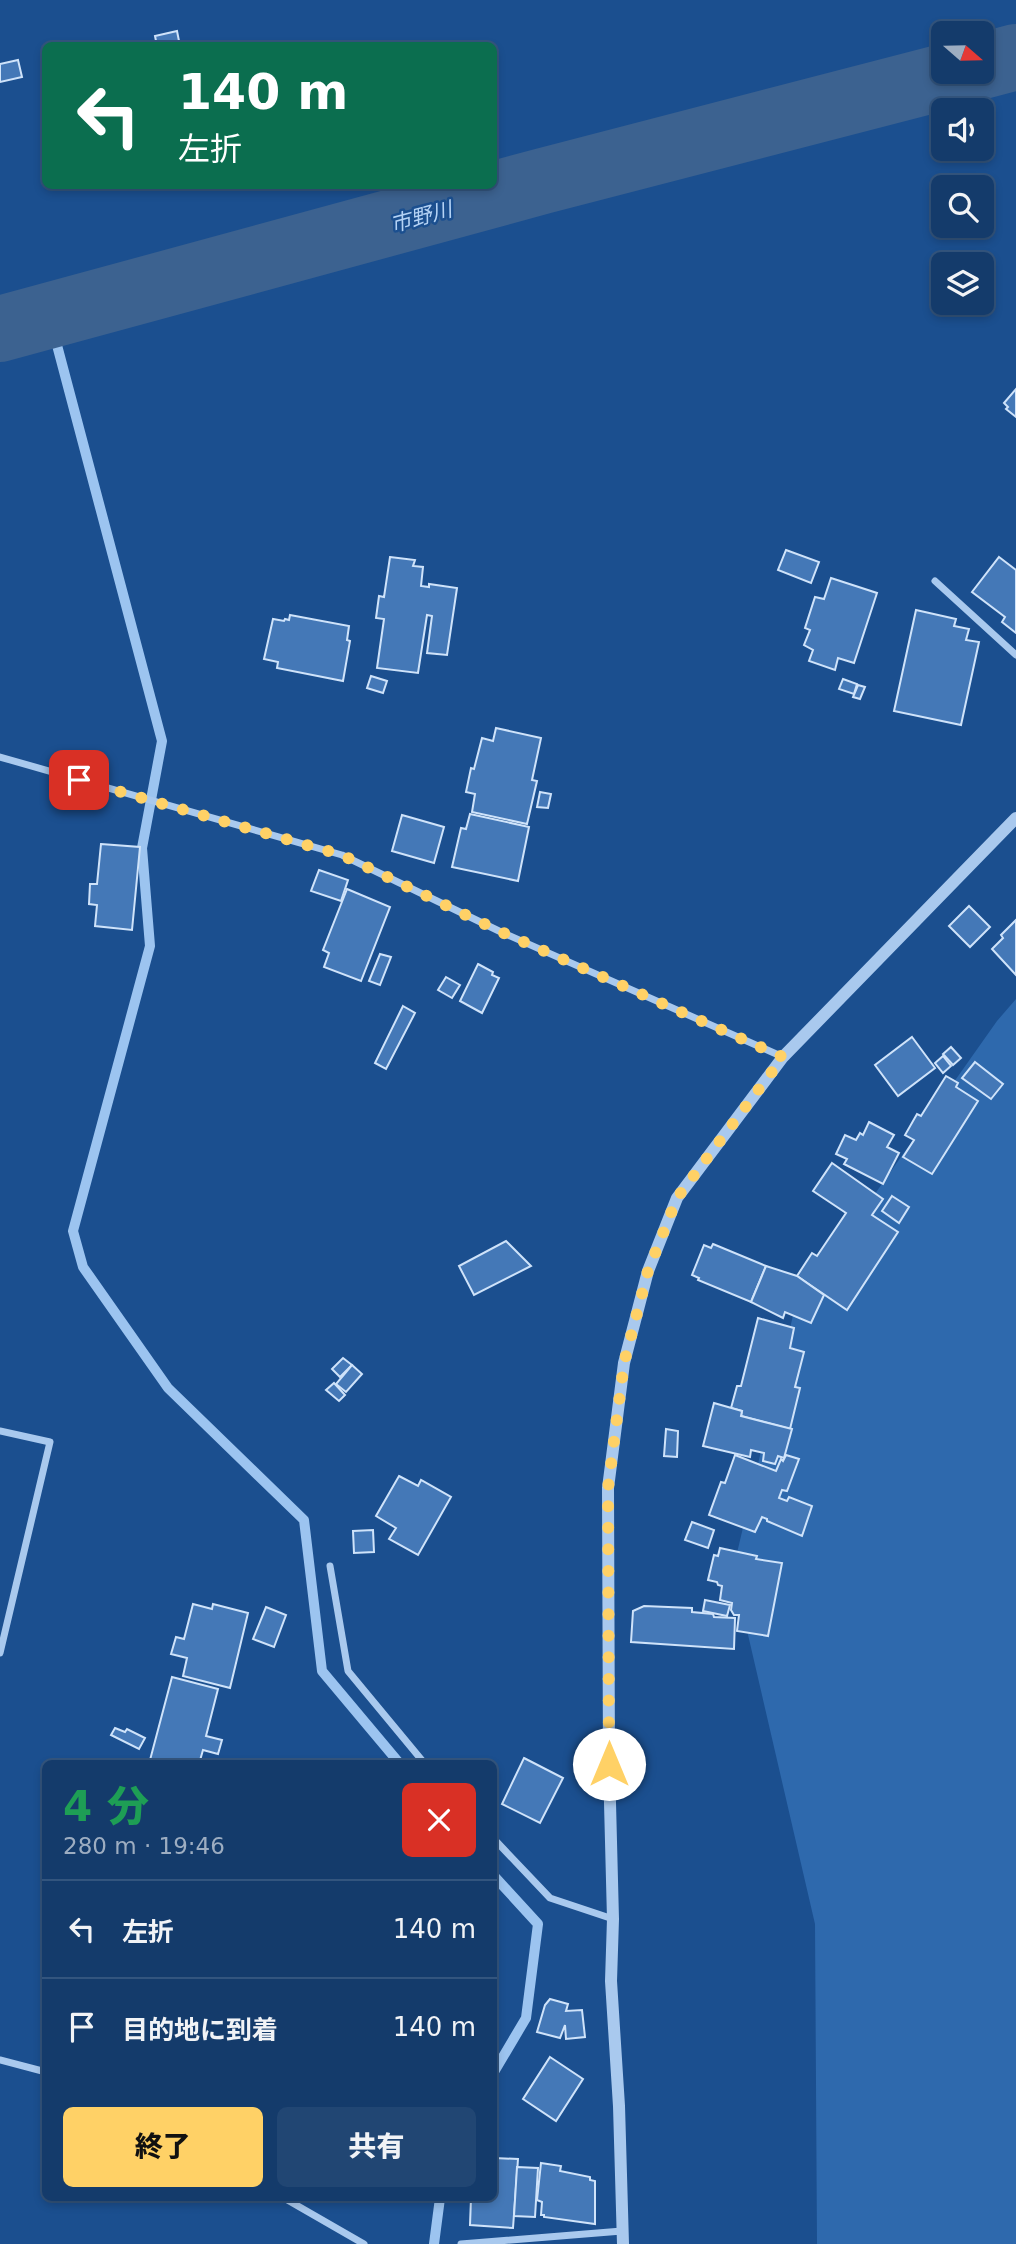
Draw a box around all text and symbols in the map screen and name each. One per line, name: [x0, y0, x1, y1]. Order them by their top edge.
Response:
north arrow: [931, 21, 994, 84]
map controls: [931, 21, 994, 315]
text: 140 m: [178, 64, 348, 121]
icon: left: [63, 70, 154, 161]
button: sound: [931, 98, 994, 161]
text: 左折: [178, 130, 242, 168]
button: search: [931, 175, 994, 238]
water label: 市野川: [387, 197, 456, 237]
button: layers: [931, 252, 994, 315]
pin: [49, 750, 109, 810]
icon: arrive: [60, 761, 98, 799]
position arrow: [572, 1727, 646, 1801]
text: 4 分: [63, 1782, 149, 1831]
button: close: [402, 1783, 476, 1857]
text: 280 m · 19:46: [63, 1833, 225, 1859]
icon: left: [63, 1910, 101, 1948]
text: 140 m: [393, 1914, 476, 1944]
text: 左折: [122, 1917, 174, 1947]
icon: arrive: [63, 2008, 101, 2046]
text: 140 m: [393, 2012, 476, 2042]
text: 目的地に到着: [122, 2015, 278, 2045]
button: 終了: [63, 2107, 263, 2187]
button: 共有: [277, 2107, 476, 2187]

